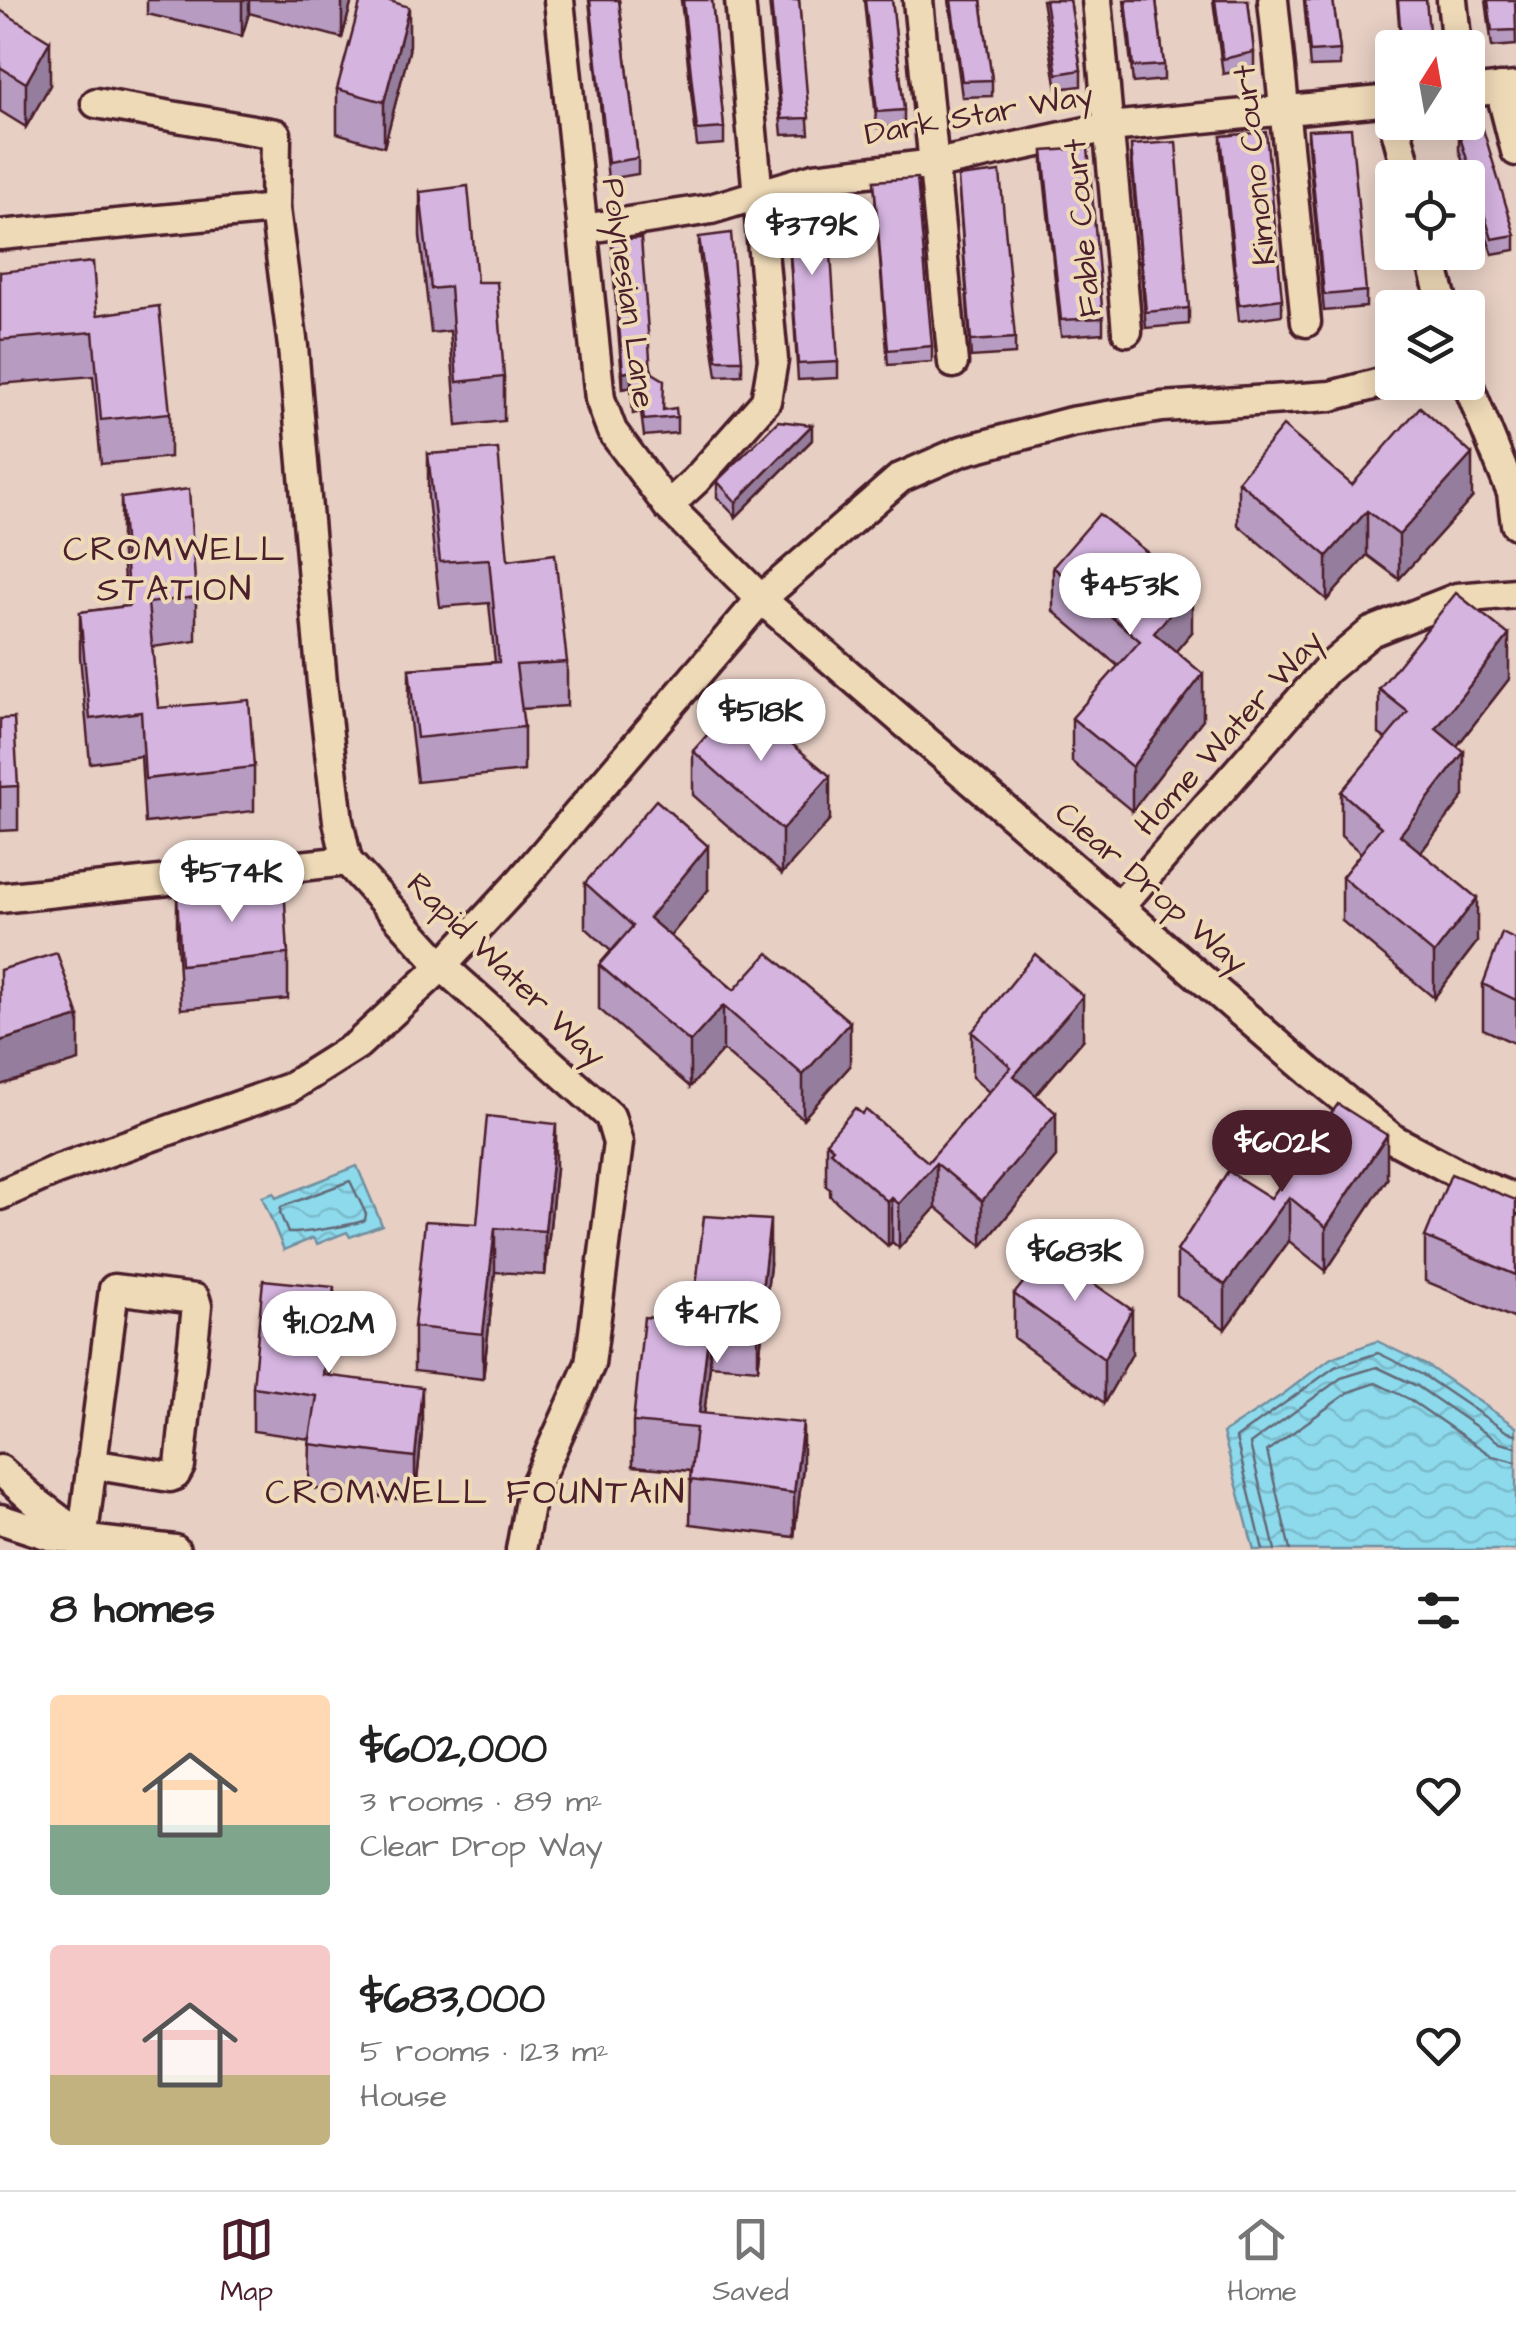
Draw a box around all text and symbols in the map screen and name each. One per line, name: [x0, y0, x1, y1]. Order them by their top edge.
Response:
north arrow: [1375, 30, 1485, 140]
map controls: [1375, 30, 1485, 400]
street label: Kimono Court: [1222, 62, 1288, 268]
street label: Dark Star Way: [861, 73, 1097, 157]
street label: Fable Court: [1053, 137, 1113, 319]
button: locate: [1375, 160, 1485, 270]
street label: Polynesian Lane: [590, 175, 666, 411]
pin: $379K: [742, 193, 882, 278]
text: $379K: [766, 203, 858, 248]
button: layers: [1375, 290, 1485, 400]
district label: CROMWELL STATION: [63, 525, 287, 614]
pin: $453K: [1060, 553, 1200, 638]
text: $453K: [1081, 563, 1179, 608]
street label: Home Water Way: [1124, 620, 1334, 846]
pin: $518K: [691, 679, 831, 764]
text: $518K: [719, 689, 803, 734]
street label: Clear Drop Way: [1045, 791, 1257, 985]
pin: $574K: [162, 840, 302, 925]
text: $574K: [181, 850, 283, 895]
street label: Rapid Water Way: [396, 863, 616, 1077]
pin: $602K: [1212, 1110, 1352, 1195]
text: $602K: [1234, 1120, 1330, 1165]
pin: $683K: [1005, 1219, 1145, 1304]
text: $683K: [1028, 1229, 1122, 1274]
pin: $417K: [647, 1281, 787, 1366]
pin: $1.02M: [248, 1291, 410, 1376]
text: $417K: [676, 1291, 758, 1336]
text: $1.02M: [283, 1301, 375, 1346]
district label: CROMWELL FOUNTAIN: [265, 1468, 687, 1517]
text: 8 homes: [50, 1581, 215, 1639]
icon: filters: [1411, 1583, 1466, 1638]
text: $602,000: [360, 1721, 547, 1779]
icon: home: [130, 1735, 250, 1855]
icon: heart: [1411, 1768, 1466, 1823]
text: 3 rooms · 89 m²: [360, 1779, 603, 1824]
text: Clear Drop Way: [360, 1824, 603, 1869]
text: $683,000: [360, 1971, 545, 2029]
icon: home: [130, 1985, 250, 2105]
icon: heart: [1411, 2018, 1466, 2073]
text: 5 rooms · 123 m²: [360, 2029, 609, 2074]
text: House: [360, 2074, 447, 2119]
tab: Map: [219, 2212, 274, 2311]
tab: Saved: [713, 2212, 789, 2311]
tab: Home: [1227, 2212, 1297, 2311]

